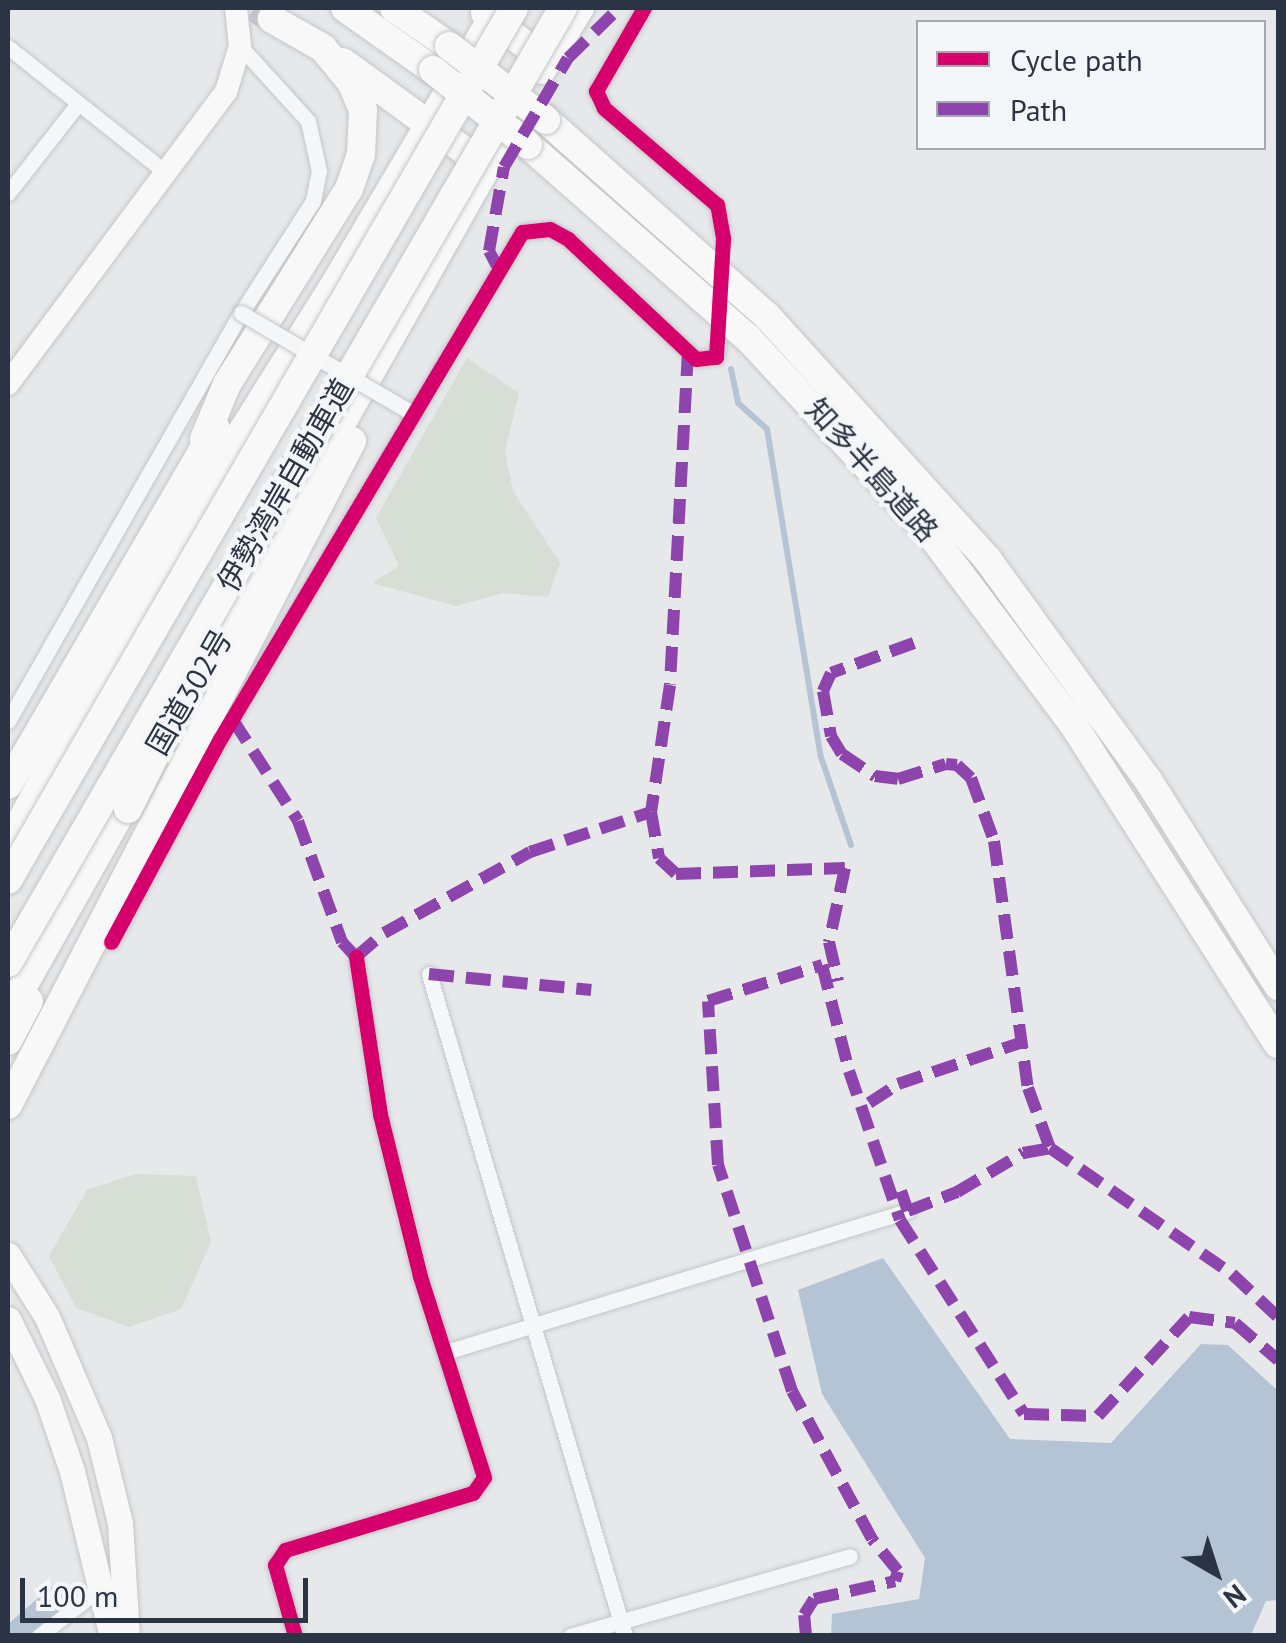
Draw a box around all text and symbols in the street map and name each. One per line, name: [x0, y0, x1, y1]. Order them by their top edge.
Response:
legend: [916, 20, 1266, 150]
text: Cycle path: [1010, 40, 1143, 79]
text: Path: [1010, 90, 1067, 129]
street label: 伊勢湾岸自動車道: [209, 372, 361, 598]
street label: 知多半島道路: [798, 391, 946, 549]
street label: 国道302号: [139, 623, 239, 761]
north arrow: [1166, 1523, 1266, 1623]
scale bar: [25, 1558, 312, 1620]
text: 100 m: [37, 1576, 118, 1615]
text: N: [1216, 1577, 1254, 1617]

